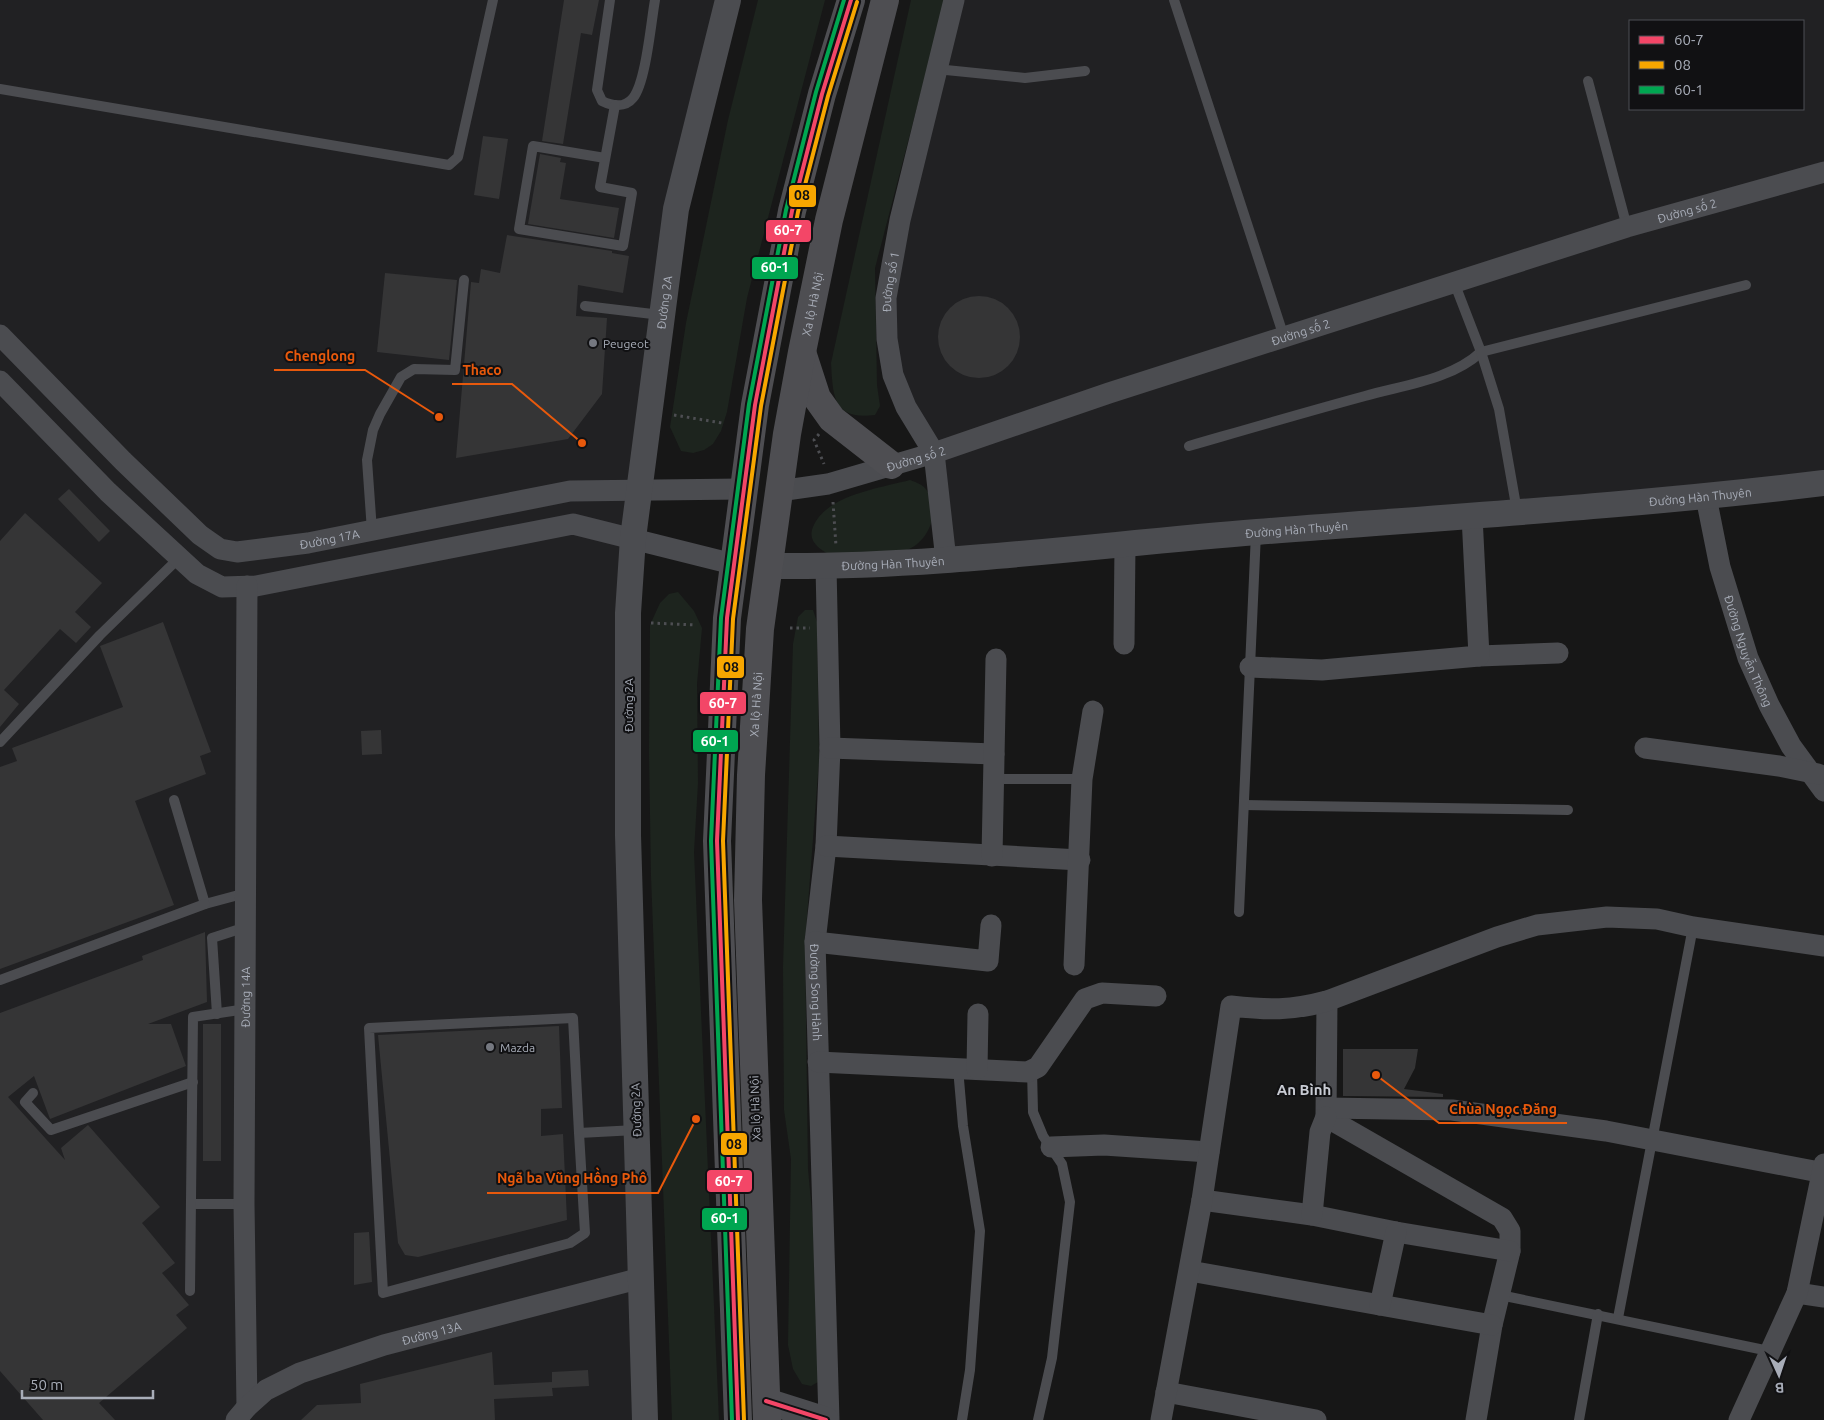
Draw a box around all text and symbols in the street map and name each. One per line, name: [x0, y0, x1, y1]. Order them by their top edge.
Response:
legend: [1629, 20, 1804, 110]
text: 60-7: [1674, 31, 1704, 48]
text: 08: [1674, 56, 1691, 73]
text: 60-1: [1674, 81, 1704, 98]
line badge: 08: [788, 184, 817, 208]
text: 08: [794, 187, 810, 203]
street label: Đường số 2: [1656, 196, 1718, 225]
line badge: 60-7: [765, 219, 812, 243]
text: 60-7: [774, 222, 802, 238]
street label: Đường số 1: [879, 251, 901, 312]
line badge: 60-1: [751, 256, 799, 280]
text: 60-1: [761, 259, 789, 275]
street label: Xa lộ Hà Nội: [799, 271, 825, 337]
street label: Đường 2A: [654, 275, 674, 330]
street label: Đường số 2: [1269, 316, 1332, 347]
marker: Peugeot: [587, 337, 599, 349]
place label: Peugeot: [603, 337, 649, 350]
callout: Chenglong: [274, 341, 365, 370]
text: Chenglong: [285, 348, 355, 364]
callout: Thaco: [452, 355, 512, 384]
text: Thaco: [462, 362, 502, 378]
street label: Đường số 2: [885, 443, 947, 473]
street label: Đường Hàn Thuyên: [1648, 485, 1752, 508]
street label: Đường Hàn Thuyên: [1245, 519, 1348, 539]
street label: Đường 17A: [299, 526, 361, 551]
street label: Đường Hàn Thuyên: [841, 554, 945, 572]
street label: Đường Nguyễn Thông: [1723, 593, 1775, 708]
line badge: 08: [716, 655, 745, 679]
text: 08: [723, 659, 739, 675]
street label: Xa lộ Hà Nội: [747, 672, 765, 737]
street label: Đường 2A: [622, 678, 635, 732]
line badge: 60-7: [699, 691, 747, 715]
text: 60-7: [709, 695, 737, 711]
line badge: 60-1: [692, 729, 739, 753]
text: 60-1: [701, 733, 729, 749]
street label: Đường Song Hành: [809, 943, 824, 1041]
street label: Đường 14A: [238, 966, 252, 1027]
marker: Mazda: [484, 1041, 496, 1053]
place label: Mazda: [500, 1041, 535, 1054]
street label: Xa lộ Hà Nội: [747, 1075, 764, 1141]
district label: An Bình: [1277, 1081, 1331, 1098]
street label: Đường 2A: [629, 1083, 643, 1137]
callout: Chùa Ngọc Đăng: [1439, 1094, 1567, 1123]
text: Chùa Ngọc Đăng: [1449, 1101, 1557, 1117]
line badge: 08: [720, 1132, 748, 1156]
text: 08: [726, 1136, 742, 1152]
callout: Ngã ba Vũng Hồng Phô: [487, 1164, 658, 1193]
text: Ngã ba Vũng Hồng Phô: [497, 1167, 647, 1186]
line badge: 60-7: [706, 1169, 753, 1193]
text: 60-7: [715, 1173, 743, 1189]
line badge: 60-1: [701, 1207, 748, 1231]
text: 60-1: [711, 1210, 739, 1226]
street label: Đường 13A: [400, 1319, 463, 1347]
north arrow: [1754, 1350, 1804, 1400]
scale bar: [22, 1368, 154, 1400]
text: 50 m: [30, 1376, 63, 1393]
text: B: [1775, 1380, 1785, 1396]

